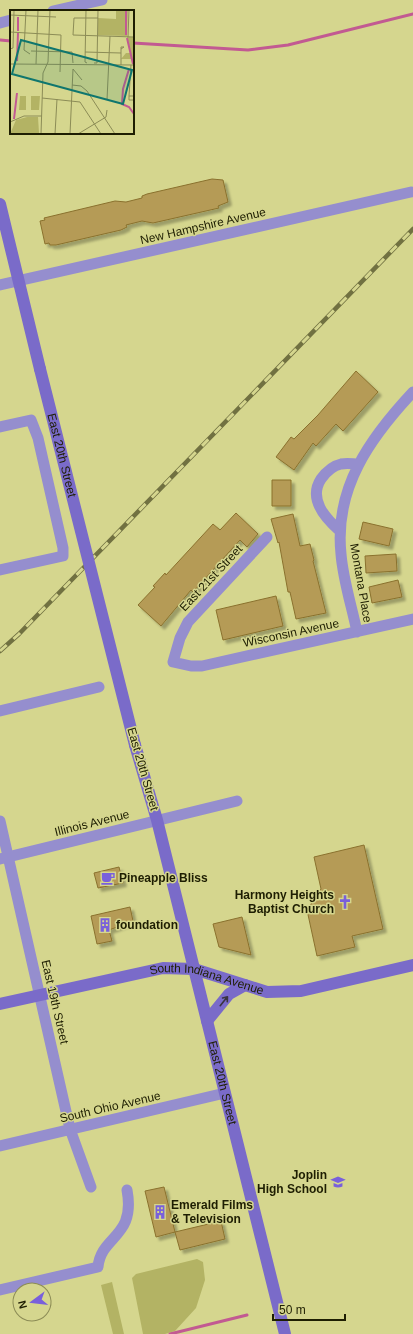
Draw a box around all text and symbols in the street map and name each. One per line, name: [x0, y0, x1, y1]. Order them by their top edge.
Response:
inset map: [10, 10, 134, 134]
street label: New Hampshire Avenue: [139, 205, 268, 247]
street label: East 20th Street: [44, 412, 79, 499]
street label: East 21st Street: [177, 542, 246, 614]
street label: Montana Place: [347, 542, 375, 624]
street label: Wisconsin Avenue: [242, 616, 341, 650]
street label: East 20th Street: [124, 726, 162, 813]
street label: Illinois Avenue: [53, 807, 131, 839]
cafe icon: Pineapple Bliss: [100, 870, 116, 886]
place label: Pineapple Bliss: [119, 871, 208, 885]
place label: Harmony Heights Baptist Church: [235, 888, 334, 916]
church icon: Harmony Heights Baptist Church: [337, 894, 353, 910]
building icon: foundation: [97, 917, 113, 933]
place label: foundation: [116, 918, 178, 932]
street label: East 19th Street: [38, 958, 72, 1046]
street label: South Indiana Avenue: [148, 961, 266, 998]
one-way arrow: [220, 995, 228, 1006]
street label: East 20th Street: [205, 1039, 240, 1127]
street label: South Ohio Avenue: [58, 1088, 162, 1125]
place label: Joplin High School: [257, 1168, 327, 1196]
school or university icon: Joplin High School: [330, 1174, 346, 1190]
place label: Emerald Films & Television: [171, 1198, 253, 1226]
building icon: Emerald Films & Television: [152, 1204, 168, 1220]
north arrow: [12, 1282, 52, 1322]
scale bar: [273, 1296, 345, 1322]
text: N: [16, 1299, 29, 1310]
text: 50 m: [279, 1303, 306, 1317]

